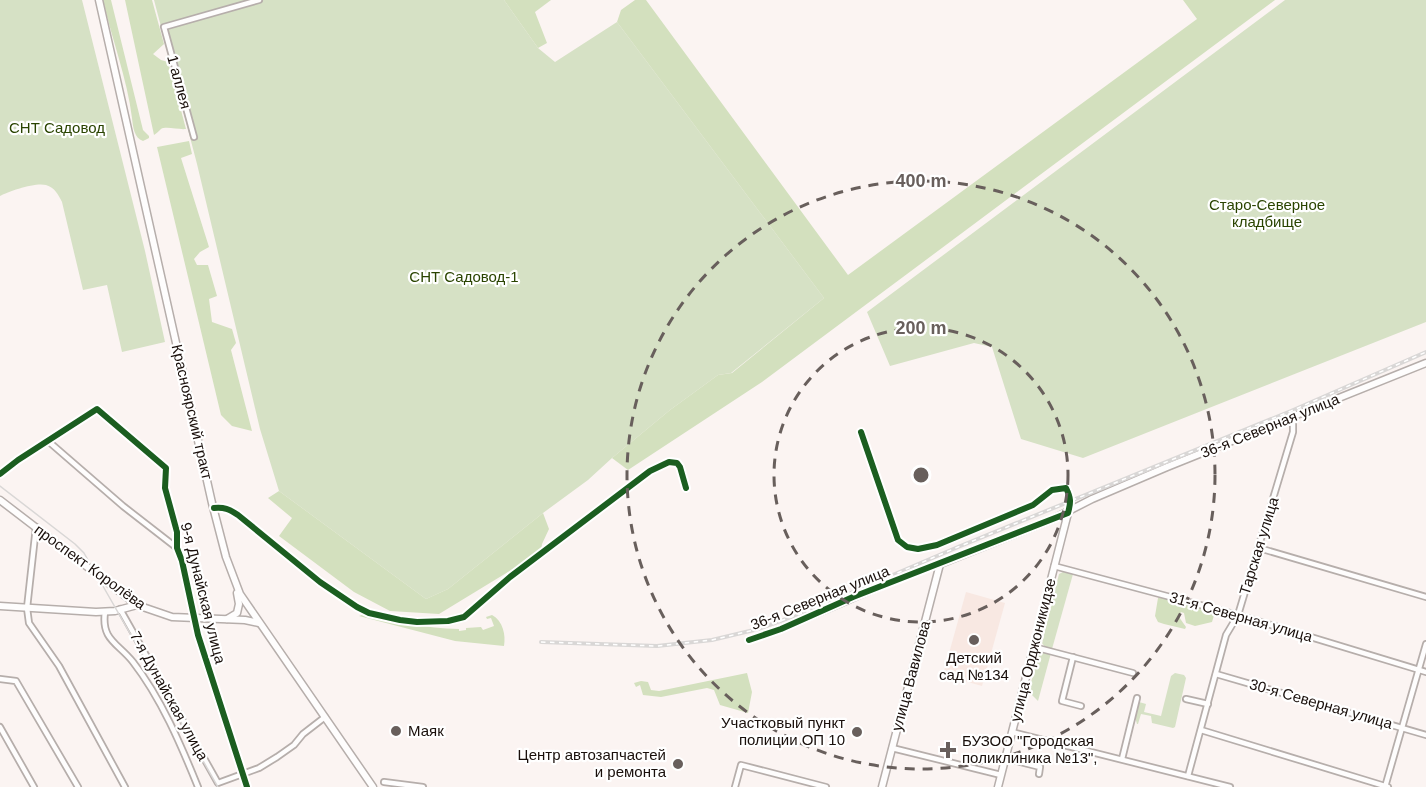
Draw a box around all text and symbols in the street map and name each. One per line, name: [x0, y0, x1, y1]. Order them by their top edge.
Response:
street label: 1 аллея: [164, 53, 195, 111]
park label: СНТ Садовод: [9, 119, 105, 136]
text: 400 m: [895, 171, 947, 191]
park label: Старо-Северное кладбище: [1209, 196, 1325, 230]
park label: СНТ Садовод-1: [409, 268, 519, 285]
text: 200 m: [895, 318, 947, 338]
street label: Красноярский тракт: [169, 343, 216, 481]
street label: 36-я Северная улица: [1198, 390, 1342, 461]
centre of rings: [911, 465, 931, 485]
street label: Тарская улица: [1236, 494, 1282, 597]
street label: проспект Королёва: [31, 521, 150, 613]
street label: 9-я Дунайская улица: [178, 521, 229, 666]
street label: 36-я Северная улица: [748, 562, 892, 633]
street label: улица Орджоникидзе: [1006, 576, 1059, 724]
street label: 31-я Северная улица: [1168, 588, 1315, 645]
street label: улица Вавилова: [888, 618, 934, 733]
street label: 7-я Дунайская улица: [127, 628, 212, 764]
marker: Детский сад №134: [967, 633, 981, 647]
place label: Детский сад №134: [939, 649, 1009, 683]
street label: 30-я Северная улица: [1248, 675, 1395, 732]
place label: Участковый пункт полиции ОП 10: [721, 714, 845, 748]
place label: Маяк: [408, 722, 444, 739]
marker: Маяк: [389, 724, 403, 738]
marker: Участковый пункт полиции ОП 10: [850, 725, 864, 739]
place label: БУЗОО "Городская поликлиника №13",: [962, 732, 1097, 766]
marker: БУЗОО "Городская поликлиника №13",: [939, 741, 957, 759]
place label: Центр автозапчастей и ремонта: [518, 746, 667, 780]
marker: Центр автозапчастей и ремонта: [671, 757, 685, 771]

